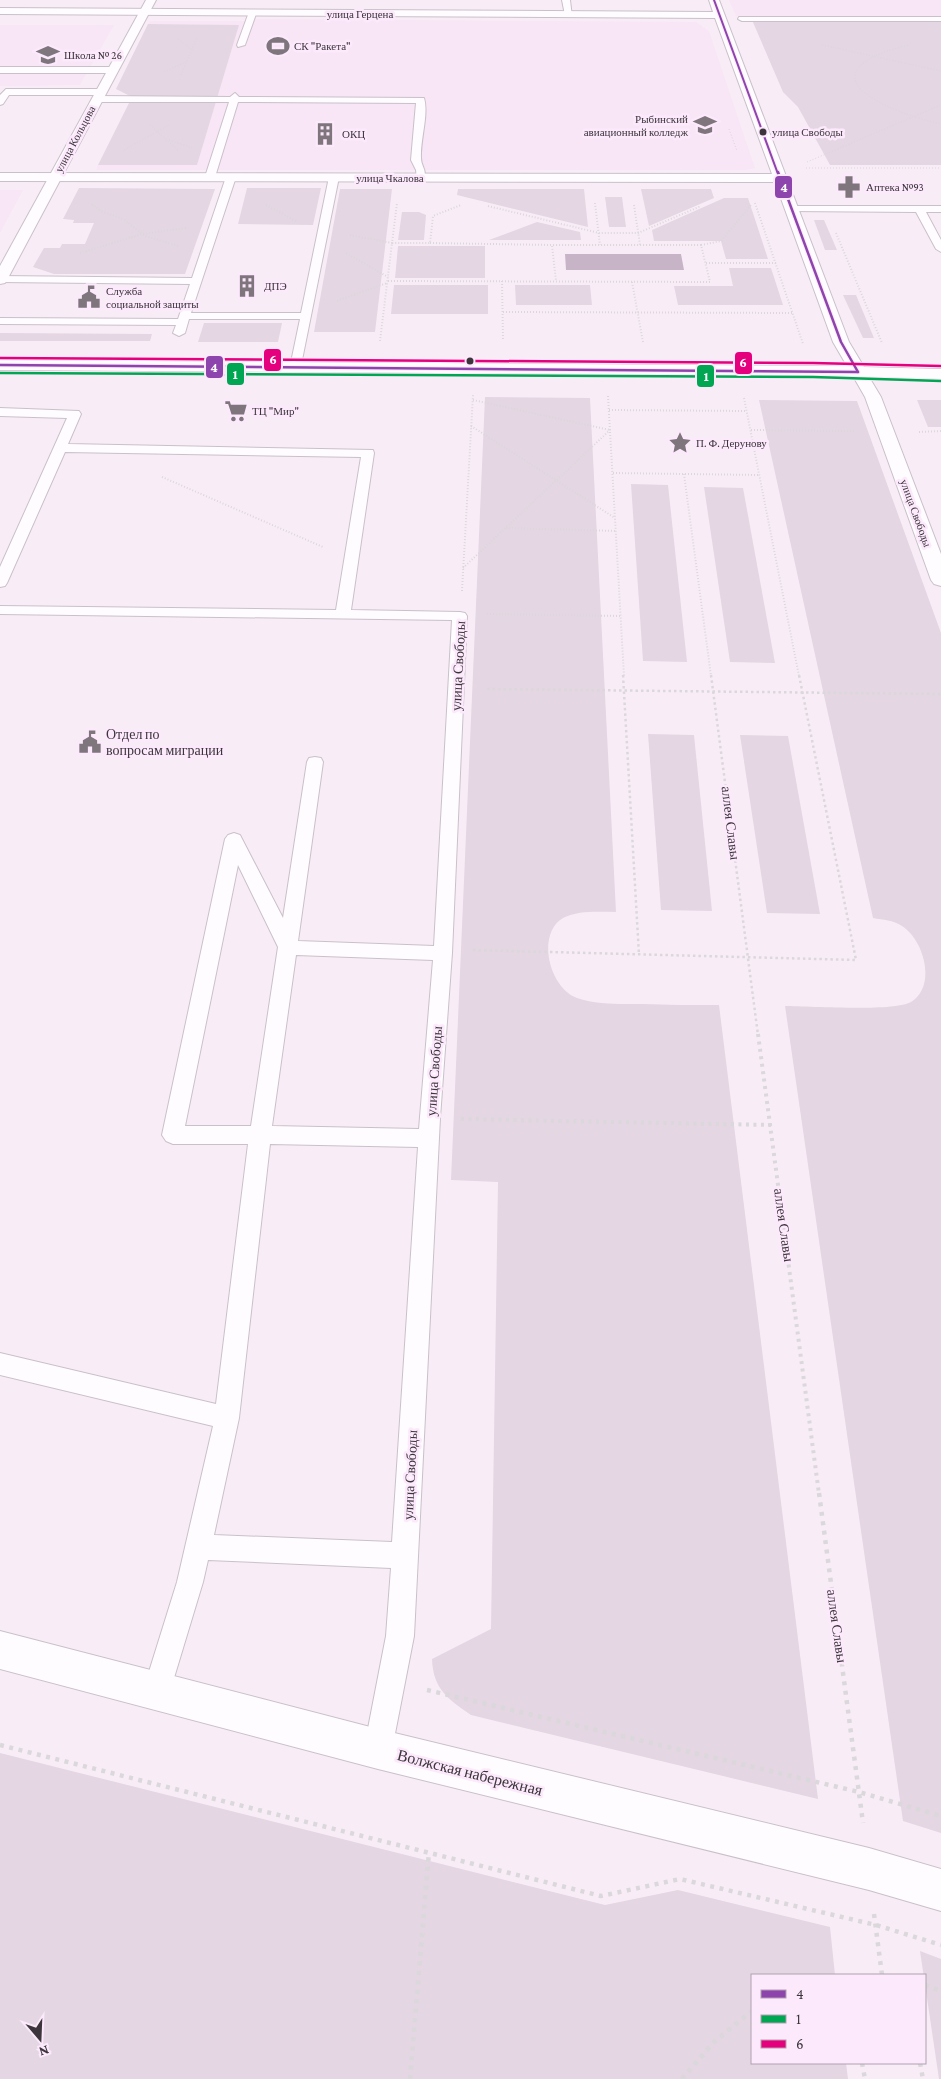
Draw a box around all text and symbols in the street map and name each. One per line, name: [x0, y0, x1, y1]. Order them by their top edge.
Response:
street label: улица Герцена: [327, 8, 393, 20]
sports icon: СК "Ракета": [265, 33, 291, 59]
place label: СК "Ракета": [294, 40, 351, 52]
school or university icon: Школа № 26: [35, 42, 61, 68]
place label: Школа № 26: [64, 49, 122, 61]
street label: улица Кольцова: [53, 104, 98, 174]
school or university icon: Рыбинский авиационный колледж: [692, 112, 718, 138]
place label: Рыбинский авиационный колледж: [584, 113, 688, 138]
building icon: ОКЦ: [312, 121, 338, 147]
place label: улица Свободы: [772, 126, 844, 138]
marker: улица Свободы: [758, 127, 768, 137]
place label: ОКЦ: [342, 128, 365, 140]
street label: улица Чкалова: [356, 172, 424, 184]
pharmacy icon: Аптека №93: [836, 174, 862, 200]
line badge: 4: [774, 175, 793, 199]
text: 4: [780, 179, 788, 195]
place label: Аптека №93: [866, 181, 924, 193]
building icon: ДПЭ: [234, 273, 260, 299]
place label: ДПЭ: [264, 280, 287, 292]
public building icon: Служба социальной защиты: [76, 284, 102, 310]
place label: Служба социальной защиты: [106, 285, 199, 310]
line badge: 6: [263, 348, 282, 372]
text: 6: [269, 351, 277, 367]
line badge: 6: [734, 351, 753, 375]
text: 6: [739, 354, 747, 370]
line badge: 4: [205, 355, 224, 379]
unlabelled marker: [465, 356, 475, 366]
text: 4: [210, 359, 218, 375]
line badge: 1: [226, 362, 245, 386]
line badge: 1: [696, 364, 715, 388]
text: 1: [232, 366, 238, 382]
text: 1: [703, 368, 709, 384]
supermarket icon: ТЦ "Мир": [223, 398, 249, 424]
place label: ТЦ "Мир": [252, 405, 299, 417]
place icon: П. Ф. Дерунову: [667, 430, 693, 456]
place label: П. Ф. Дерунову: [696, 437, 767, 449]
street label: улица Свободы: [898, 478, 934, 549]
street label: улица Свободы: [448, 620, 468, 712]
place label: Отдел по вопросам миграции: [106, 726, 224, 758]
public building icon: Отдел по вопросам миграции: [77, 729, 103, 755]
street label: аллея Славы: [719, 785, 744, 861]
street label: улица Свободы: [423, 1025, 445, 1117]
street label: аллея Славы: [771, 1187, 797, 1263]
street label: улица Свободы: [400, 1429, 420, 1521]
street label: аллея Славы: [824, 1588, 850, 1664]
street label: Волжская набережная: [395, 1746, 545, 1800]
legend: [751, 1974, 926, 2064]
text: 4: [796, 1986, 804, 2002]
text: 1: [796, 2011, 801, 2027]
north arrow: [15, 2014, 65, 2064]
text: 6: [796, 2036, 804, 2052]
text: N: [37, 2042, 51, 2061]

